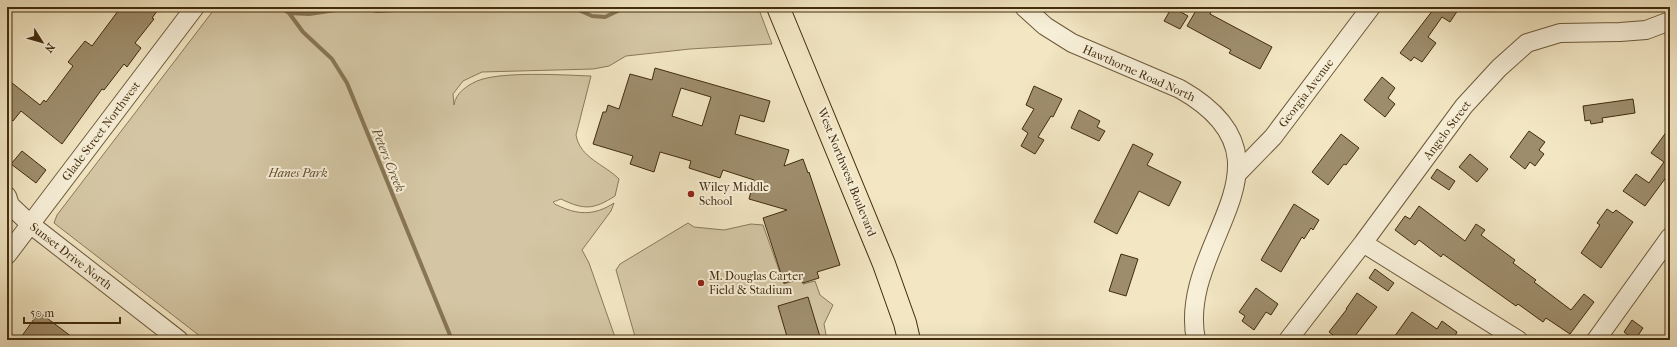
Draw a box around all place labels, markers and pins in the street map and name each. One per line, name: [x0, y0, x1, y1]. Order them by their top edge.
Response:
place label: Wiley Middle School: [698, 180, 769, 208]
marker: Wiley Middle School: [686, 189, 696, 199]
place label: M. Douglas Carter Field & Stadium: [709, 269, 804, 297]
marker: M. Douglas Carter Field & Stadium: [696, 278, 706, 288]

